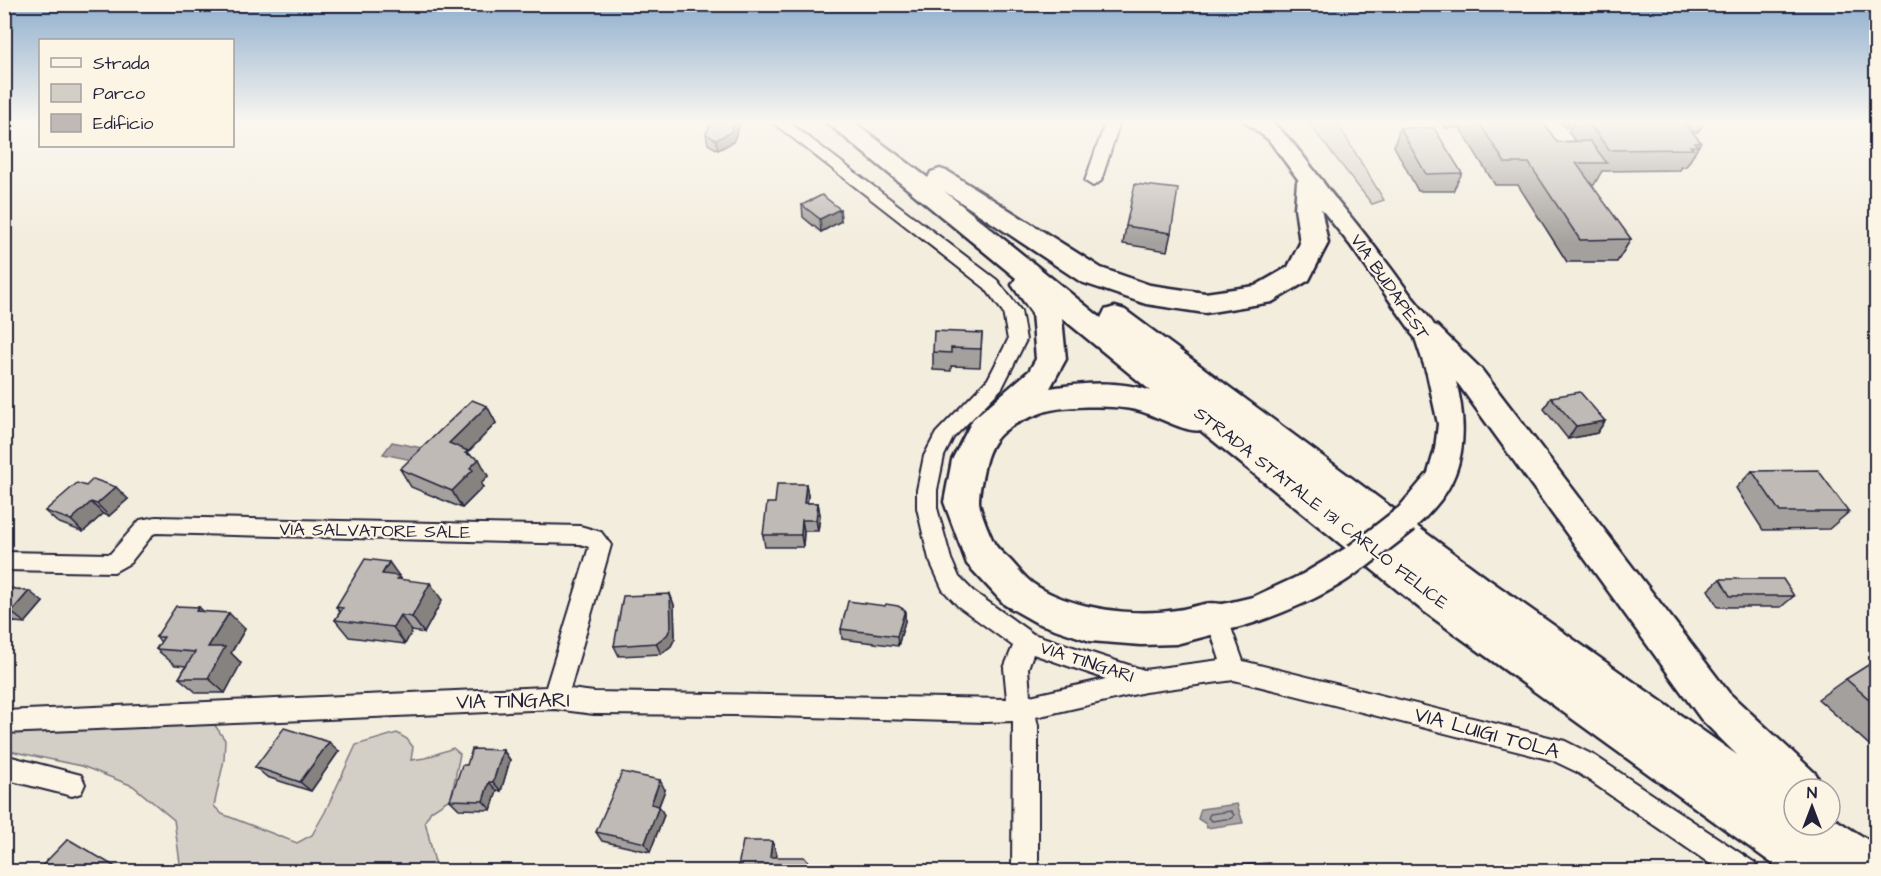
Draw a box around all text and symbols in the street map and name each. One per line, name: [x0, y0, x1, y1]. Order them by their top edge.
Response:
legend: [39, 39, 234, 147]
text: Strada: [93, 51, 149, 76]
text: Parco: [93, 81, 145, 106]
text: Edificio: [93, 111, 153, 136]
street label: VIA BUDAPEST: [1344, 229, 1436, 345]
street label: STRADA STATALE 131 CARLO FELICE: [1189, 401, 1454, 615]
street label: VIA SALVATORE SALE: [279, 517, 471, 545]
street label: VIA TINGARI: [1037, 635, 1137, 689]
street label: VIA TINGARI: [456, 686, 570, 716]
street label: VIA LUIGI TOLA: [1411, 700, 1563, 766]
north arrow: [1782, 777, 1842, 837]
text: N: [1807, 782, 1817, 804]

